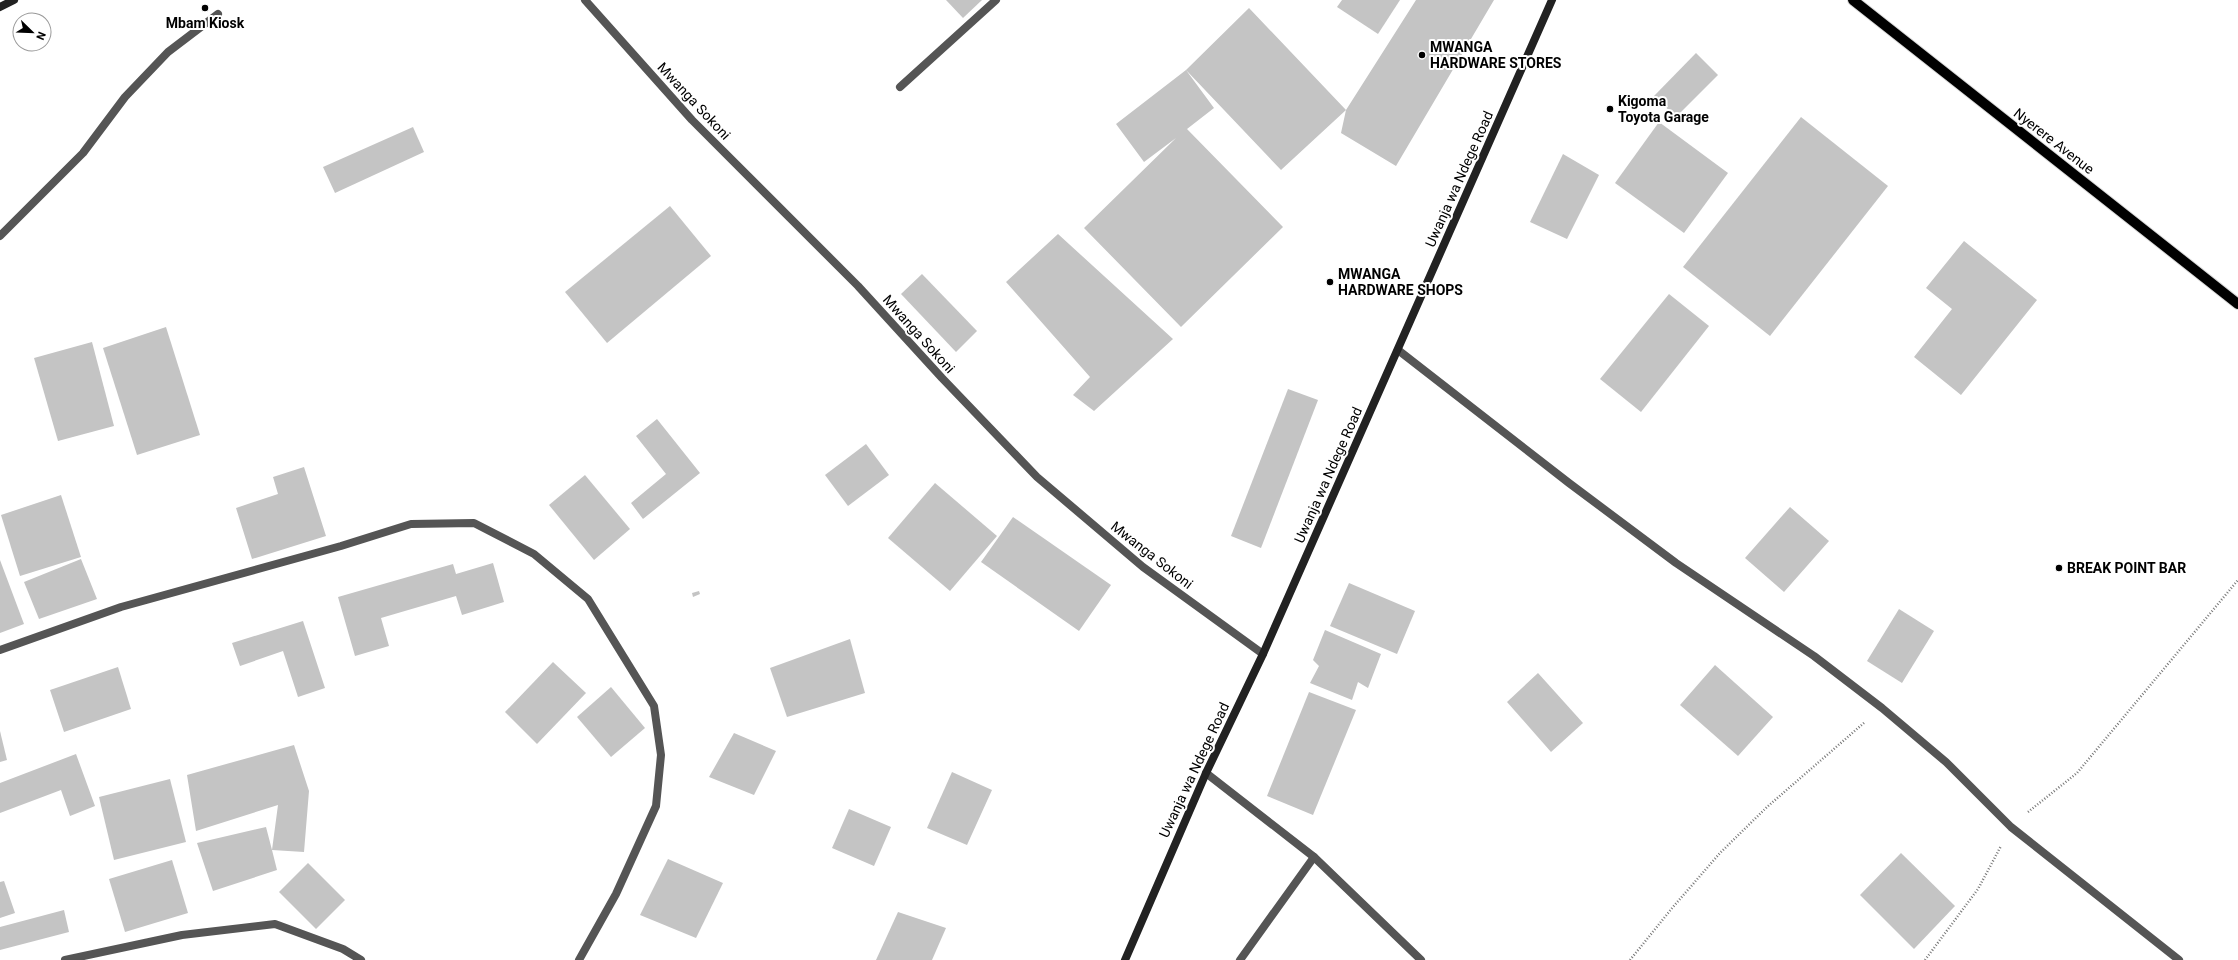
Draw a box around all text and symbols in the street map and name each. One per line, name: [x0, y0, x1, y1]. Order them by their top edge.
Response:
marker: Mbam Kiosk: [200, 3, 210, 13]
north arrow: [12, 12, 52, 52]
place label: Mbam Kiosk: [166, 15, 245, 31]
text: N: [33, 30, 48, 42]
place label: MWANGA HARDWARE STORES: [1430, 39, 1562, 71]
marker: MWANGA HARDWARE STORES: [1417, 50, 1427, 60]
street label: Mwanga Sokoni: [654, 59, 734, 143]
place label: Kigoma Toyota Garage: [1618, 93, 1709, 125]
marker: Kigoma Toyota Garage: [1605, 104, 1615, 114]
street label: Nyerere Avenue: [2011, 105, 2097, 177]
street label: Uwanja wa Ndege Road: [1422, 109, 1496, 249]
place label: MWANGA HARDWARE SHOPS: [1338, 266, 1463, 298]
marker: MWANGA HARDWARE SHOPS: [1325, 277, 1335, 287]
street label: Mwanga Sokoni: [880, 292, 958, 376]
street label: Uwanja wa Ndege Road: [1291, 405, 1365, 545]
street label: Mwanga Sokoni: [1108, 518, 1196, 592]
place label: BREAK POINT BAR: [2067, 560, 2186, 576]
marker: BREAK POINT BAR: [2054, 563, 2064, 573]
street label: Uwanja wa Ndege Road: [1156, 700, 1232, 840]

